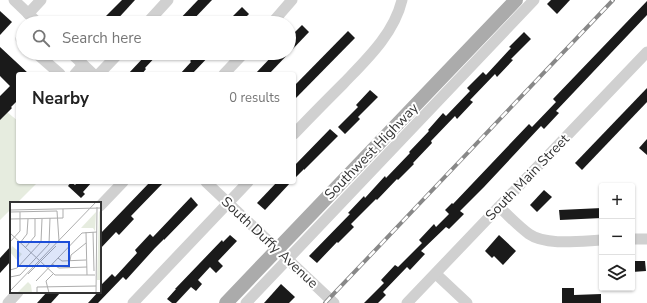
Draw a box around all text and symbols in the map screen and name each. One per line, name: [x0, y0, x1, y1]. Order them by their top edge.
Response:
search box: [16, 16, 296, 60]
icon: search: [30, 27, 52, 49]
text: Search here: [62, 28, 142, 48]
text: Nearby: [32, 87, 89, 110]
text: 0 results: [229, 89, 280, 107]
street label: Southwest Highway: [320, 98, 423, 204]
street label: South Main Street: [481, 130, 574, 225]
map controls: [599, 183, 635, 291]
button: +: [599, 183, 635, 219]
street label: South Duffy Avenue: [217, 192, 322, 292]
inset map: [10, 202, 101, 293]
button: −: [599, 219, 635, 255]
button: layers: [599, 255, 635, 291]

